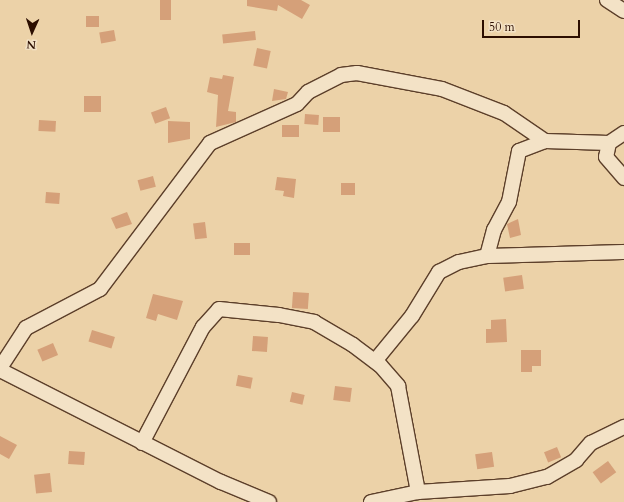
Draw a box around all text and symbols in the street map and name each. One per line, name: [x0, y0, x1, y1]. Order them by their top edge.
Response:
north arrow: [12, 12, 52, 52]
scale bar: [484, 12, 582, 38]
text: 50 m: [489, 19, 515, 35]
text: N: [26, 37, 37, 52]

